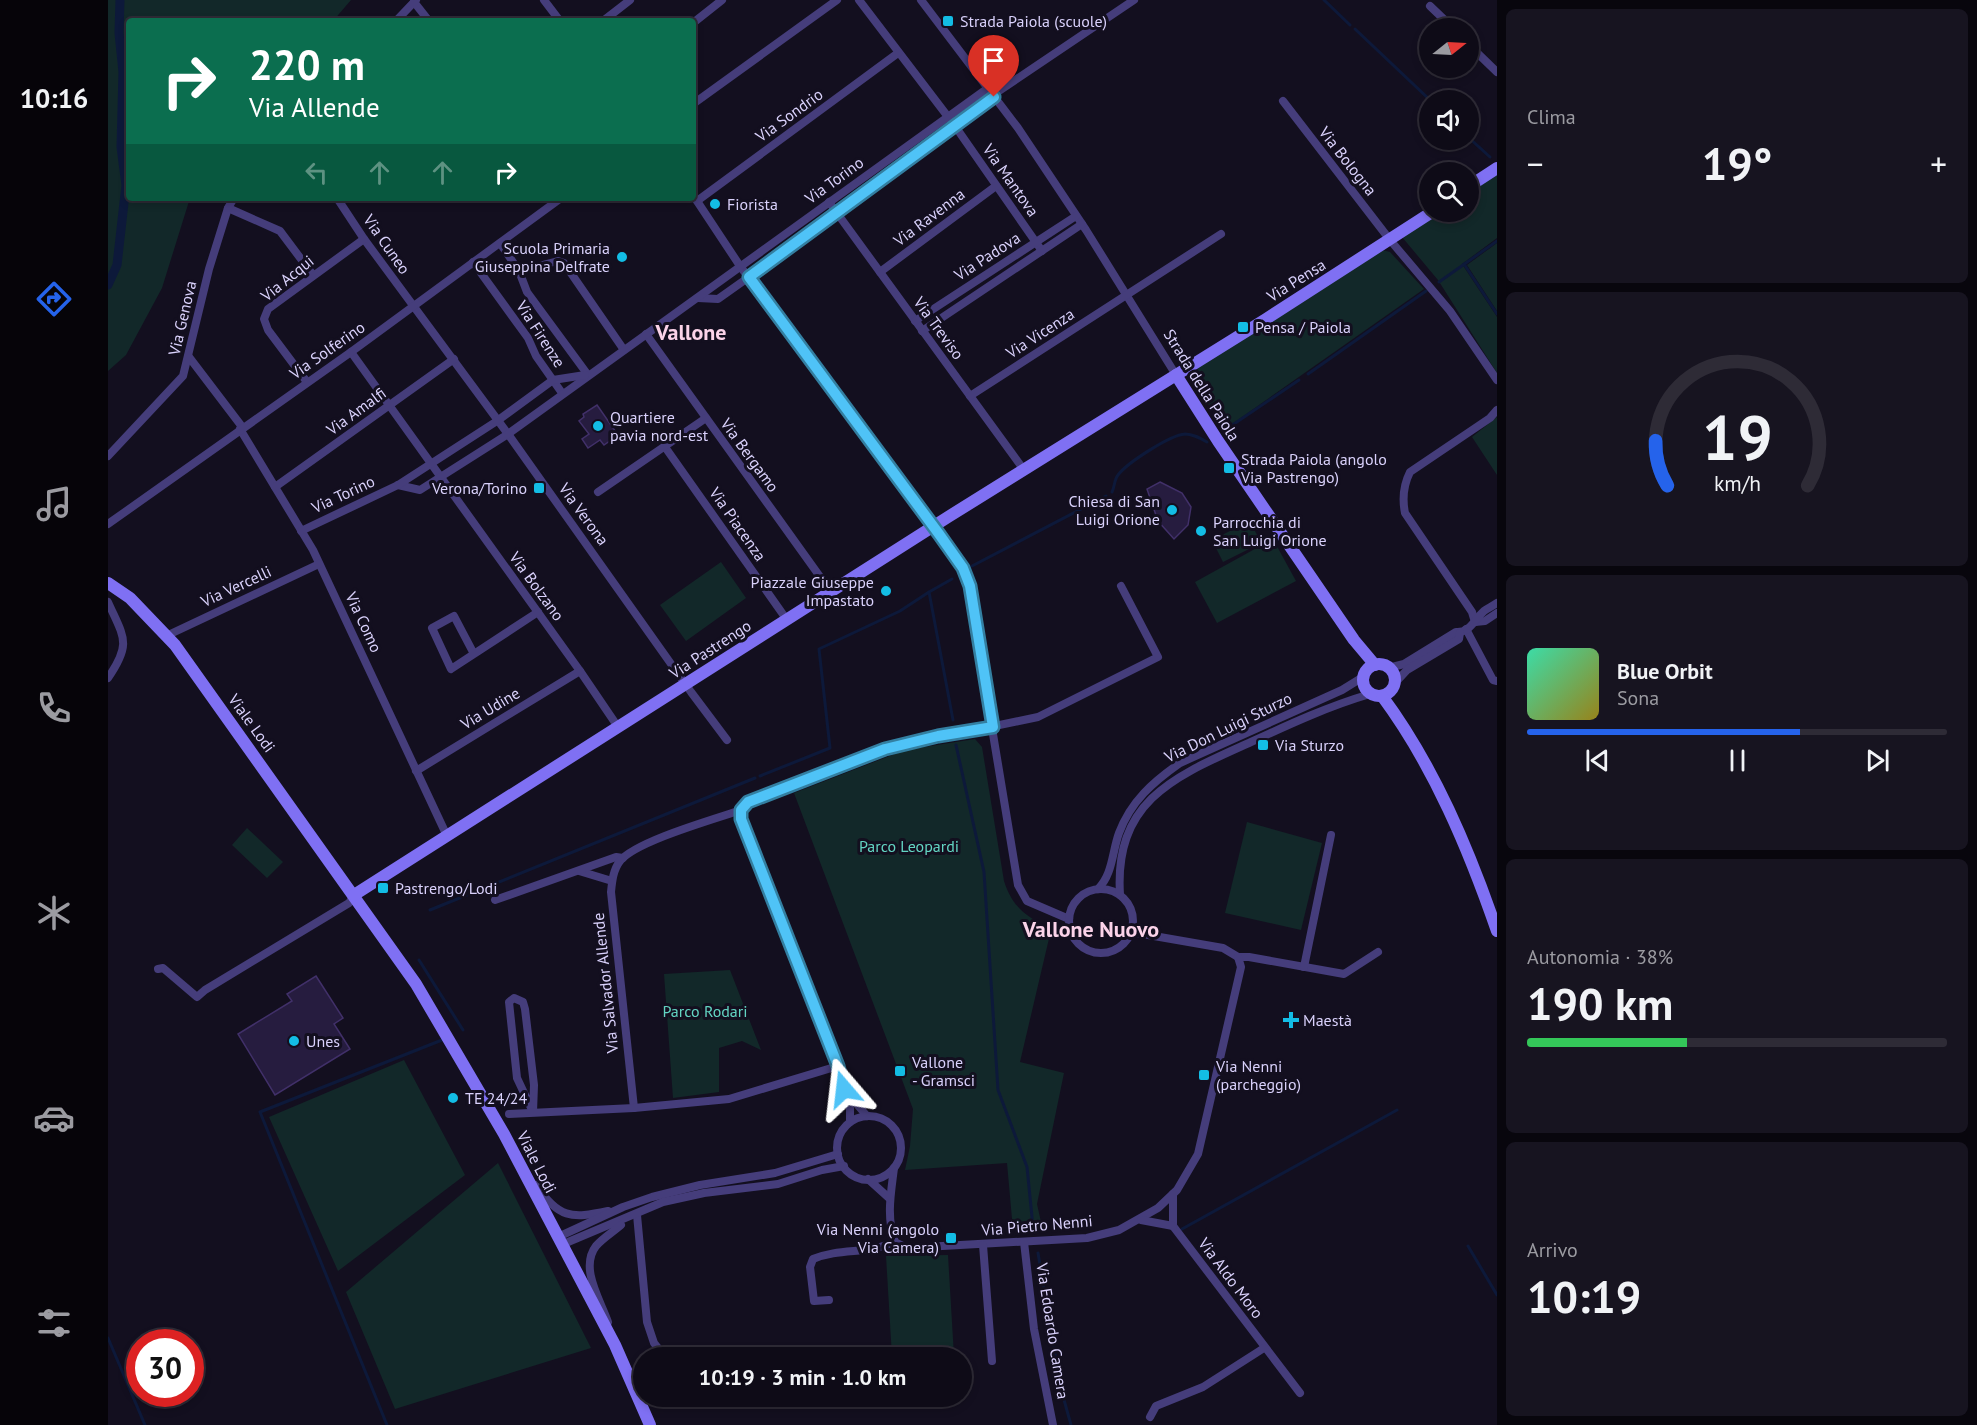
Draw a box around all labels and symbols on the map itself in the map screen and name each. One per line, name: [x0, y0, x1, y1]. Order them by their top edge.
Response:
place label: Strada Paiola (scuole): [960, 11, 1107, 31]
marker: Strada Paiola (scuole): [941, 14, 955, 28]
north arrow: [1419, 18, 1479, 78]
pin: [968, 35, 1019, 97]
street label: Via Sondrio: [751, 84, 827, 147]
street label: Via Bologna: [1314, 122, 1381, 199]
street label: Via Mantova: [978, 139, 1043, 220]
street label: Via Torino: [800, 152, 867, 209]
street label: Via Ravenna: [889, 184, 969, 251]
place label: Fiorista: [727, 194, 778, 214]
marker: Fiorista: [708, 197, 722, 211]
street label: Via Cuneo: [359, 209, 415, 278]
street label: Via Padova: [949, 227, 1024, 285]
place label: Scuola Primaria Giuseppina Delfrate: [475, 238, 610, 276]
marker: Scuola Primaria Giuseppina Delfrate: [615, 250, 629, 264]
street label: Via Acqui: [256, 251, 318, 306]
street label: Via Pensa: [1262, 254, 1329, 306]
street label: Via Genova: [163, 279, 200, 358]
street label: Via Treviso: [909, 292, 968, 363]
street label: Via Firenze: [512, 296, 570, 371]
street label: Via Vicenza: [1001, 304, 1078, 363]
street label: Via Solferino: [285, 317, 369, 384]
place label: Pensa / Paiola: [1255, 317, 1351, 337]
district label: Vallone: [655, 318, 726, 346]
marker: Pensa / Paiola: [1236, 320, 1250, 334]
street label: Strada della Paiola: [1160, 325, 1244, 445]
street label: Via Amalfi: [322, 383, 390, 440]
place label: Quartiere pavia nord-est: [610, 407, 709, 445]
street label: Via Bergamo: [716, 413, 784, 496]
marker: Quartiere pavia nord-est: [591, 419, 605, 433]
place label: Strada Paiola (angolo Via Pastrengo): [1240, 449, 1387, 487]
marker: Strada Paiola (angolo Via Pastrengo): [1222, 461, 1236, 475]
street label: Via Torino: [307, 471, 378, 518]
place label: Verona/Torino: [431, 478, 527, 498]
street label: Via Verona: [554, 478, 613, 549]
marker: Verona/Torino: [532, 481, 546, 495]
street label: Via Piacenza: [705, 482, 771, 565]
place label: Chiesa di San Luigi Orione: [1068, 491, 1160, 529]
marker: Chiesa di San Luigi Orione: [1165, 503, 1179, 517]
place label: Parrocchia di San Luigi Orione: [1213, 512, 1327, 550]
marker: Parrocchia di San Luigi Orione: [1194, 524, 1208, 538]
street label: Via Bolzano: [505, 547, 569, 624]
street label: Via Vercelli: [197, 561, 274, 611]
place label: Piazzale Giuseppe Impastato: [751, 572, 874, 610]
marker: Piazzale Giuseppe Impastato: [879, 584, 893, 598]
street label: Via Como: [341, 588, 387, 655]
street label: Via Pastrengo: [664, 615, 755, 683]
street label: Via Udine: [456, 682, 523, 734]
street label: Via Don Luigi Sturzo: [1160, 688, 1295, 767]
street label: Viale Lodi: [224, 689, 280, 756]
place label: Via Sturzo: [1274, 735, 1344, 755]
marker: Via Sturzo: [1256, 738, 1270, 752]
park label: Parco Leopardi: [859, 836, 959, 856]
place label: Pastrengo/Lodi: [395, 878, 497, 898]
marker: Pastrengo/Lodi: [376, 881, 390, 895]
street label: Via Salvador Allende: [588, 912, 622, 1055]
district label: Vallone Nuovo: [1022, 915, 1159, 943]
park label: Parco Rodari: [662, 1001, 748, 1021]
place label: Maestà: [1303, 1010, 1352, 1030]
marker: Maestà: [1284, 1013, 1298, 1027]
place label: Unes: [306, 1031, 340, 1051]
marker: Unes: [287, 1034, 301, 1048]
place label: Vallone - Gramsci: [911, 1052, 975, 1090]
place label: Via Nenni (parcheggio): [1215, 1056, 1301, 1094]
position arrow: [812, 1057, 876, 1121]
marker: Vallone - Gramsci: [893, 1064, 907, 1078]
marker: Via Nenni (parcheggio): [1197, 1068, 1211, 1082]
place label: TE 24/24: [465, 1088, 528, 1108]
marker: TE 24/24: [446, 1091, 460, 1105]
street label: Viale Lodi: [512, 1127, 561, 1196]
street label: Via Pietro Nenni: [980, 1210, 1093, 1240]
place label: Via Nenni (angolo Via Camera): [816, 1219, 939, 1257]
marker: Via Nenni (angolo Via Camera): [944, 1231, 958, 1245]
street label: Via Aldo Moro: [1194, 1233, 1268, 1322]
street label: Via Edoardo Camera: [1032, 1261, 1074, 1400]
speed limit sign: 30: [126, 1329, 204, 1407]

